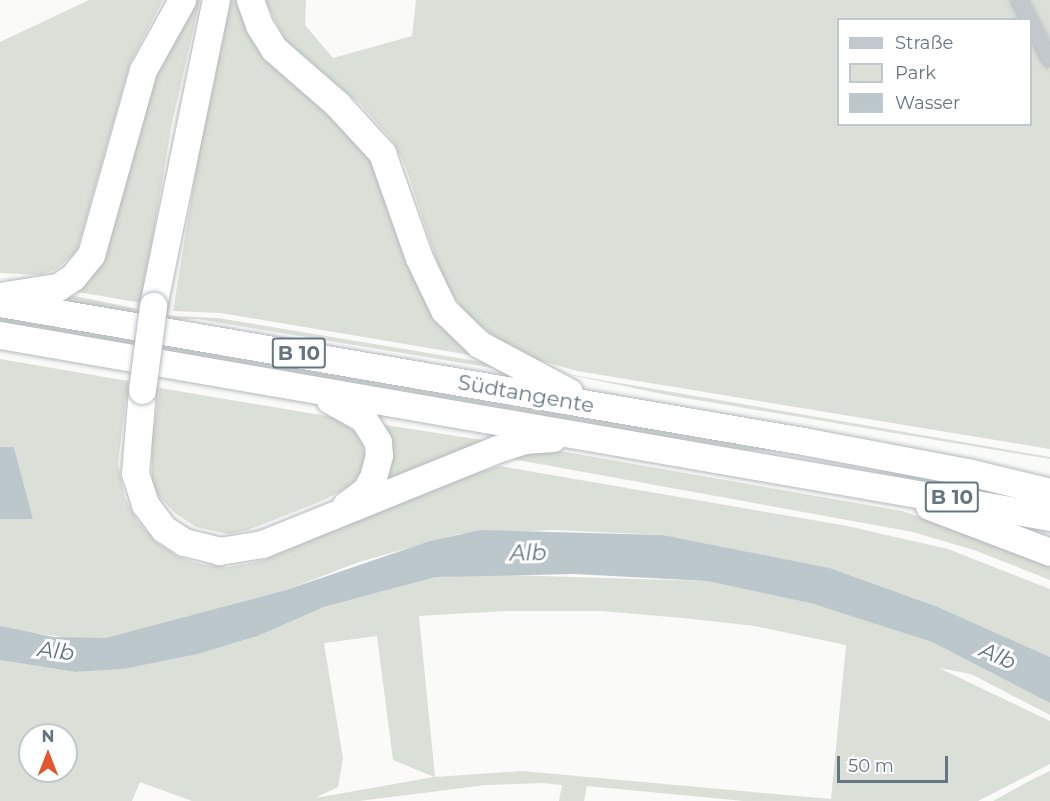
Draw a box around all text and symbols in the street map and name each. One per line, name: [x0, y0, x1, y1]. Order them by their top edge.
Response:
legend: [837, 18, 1032, 126]
text: Straße: [895, 32, 953, 54]
text: Park: [895, 62, 936, 84]
text: Wasser: [895, 92, 960, 114]
road number: B 10: [270, 336, 328, 370]
street label: Südtangente: [456, 370, 596, 418]
road number: B 10: [924, 480, 980, 514]
water label: Alb: [509, 539, 547, 567]
water label: Alb: [36, 636, 76, 666]
water label: Alb: [976, 636, 1020, 676]
north arrow: [18, 723, 78, 783]
text: N: [42, 727, 54, 746]
scale bar: [840, 744, 951, 782]
text: 50 m: [848, 755, 894, 777]

